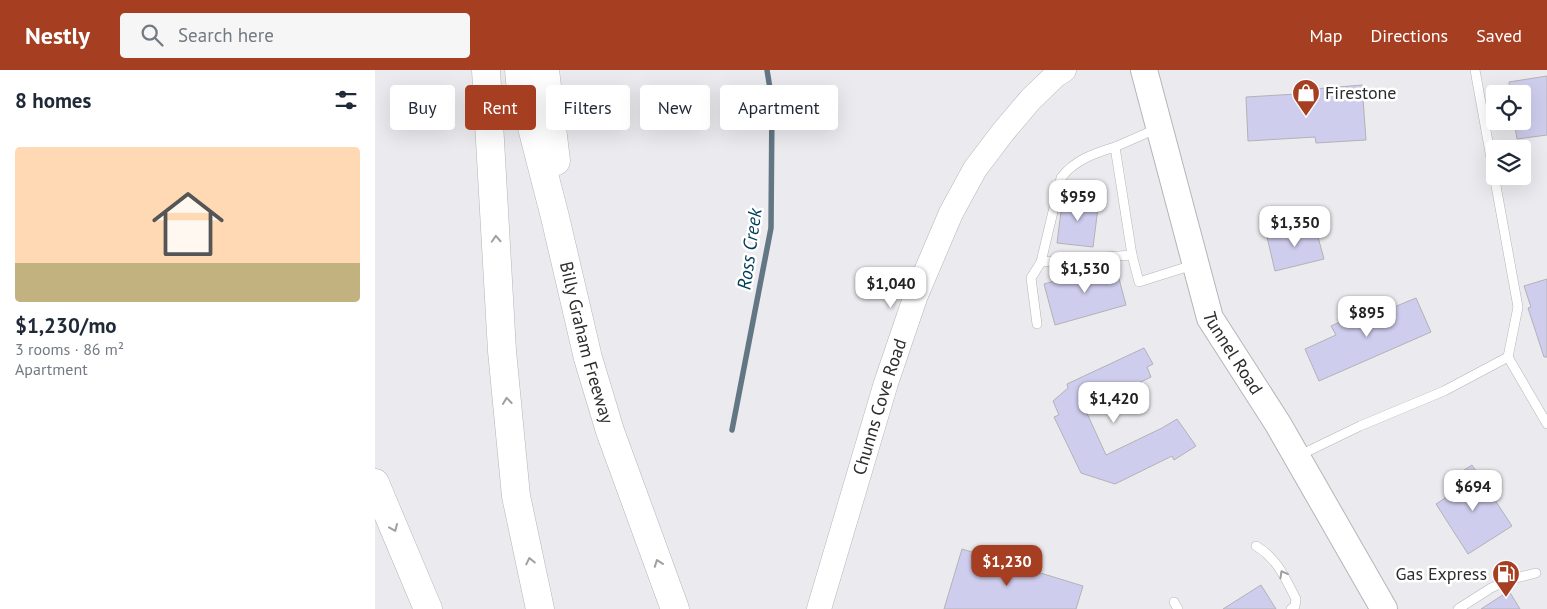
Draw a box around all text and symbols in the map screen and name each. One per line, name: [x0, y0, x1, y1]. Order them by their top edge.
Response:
search box: [120, 13, 470, 58]
text: Nestly: [25, 20, 90, 51]
icon: search: [138, 21, 166, 49]
text: Search here: [178, 23, 274, 47]
text: Map: [1310, 24, 1342, 47]
text: Directions: [1370, 24, 1448, 47]
text: Saved: [1476, 24, 1522, 47]
shop icon: Firestone: [1291, 78, 1321, 117]
place label: Firestone: [1325, 81, 1397, 104]
chip: Buy: [390, 85, 455, 130]
chip: Rent: [465, 85, 536, 130]
chip: Filters: [546, 85, 630, 130]
chip: New: [640, 85, 710, 130]
chip: Apartment: [720, 85, 838, 130]
map controls: [1486, 85, 1531, 185]
button: locate: [1486, 85, 1531, 130]
icon: filters: [332, 86, 360, 114]
text: 8 homes: [15, 87, 91, 114]
button: layers: [1486, 140, 1531, 185]
icon: home: [143, 179, 233, 269]
pin: $959: [1048, 180, 1108, 222]
text: $959: [1060, 186, 1096, 206]
water label: Ross Creek: [731, 205, 767, 291]
pin: $1,350: [1254, 206, 1336, 248]
text: $1,350: [1270, 212, 1320, 232]
one-way arrow: [490, 234, 501, 242]
pin: $1,530: [1044, 252, 1126, 294]
text: $1,530: [1060, 258, 1110, 278]
street label: Billy Graham Freeway: [555, 259, 619, 427]
pin: $1,040: [850, 266, 932, 309]
text: $1,040: [866, 273, 916, 293]
pin: $895: [1337, 296, 1397, 338]
text: $895: [1349, 302, 1385, 322]
street label: Tunnel Road: [1198, 309, 1268, 399]
text: $1,230/mo: [15, 312, 117, 339]
street label: Chunns Cove Road: [847, 335, 911, 478]
text: 3 rooms · 86 m²: [15, 339, 124, 359]
text: Apartment: [15, 359, 88, 379]
pin: $1,420: [1073, 382, 1155, 424]
text: $1,420: [1089, 388, 1139, 408]
one-way arrow: [502, 396, 513, 404]
pin: $694: [1443, 470, 1503, 512]
text: $694: [1455, 476, 1491, 496]
one-way arrow: [387, 523, 398, 532]
pin: $1,230: [966, 544, 1048, 587]
text: $1,230: [982, 551, 1032, 571]
one-way arrow: [525, 557, 536, 566]
fuel station icon: Gas Express: [1491, 559, 1521, 598]
one-way arrow: [654, 560, 664, 568]
place label: Gas Express: [1396, 562, 1487, 585]
one-way arrow: [1279, 571, 1289, 580]

